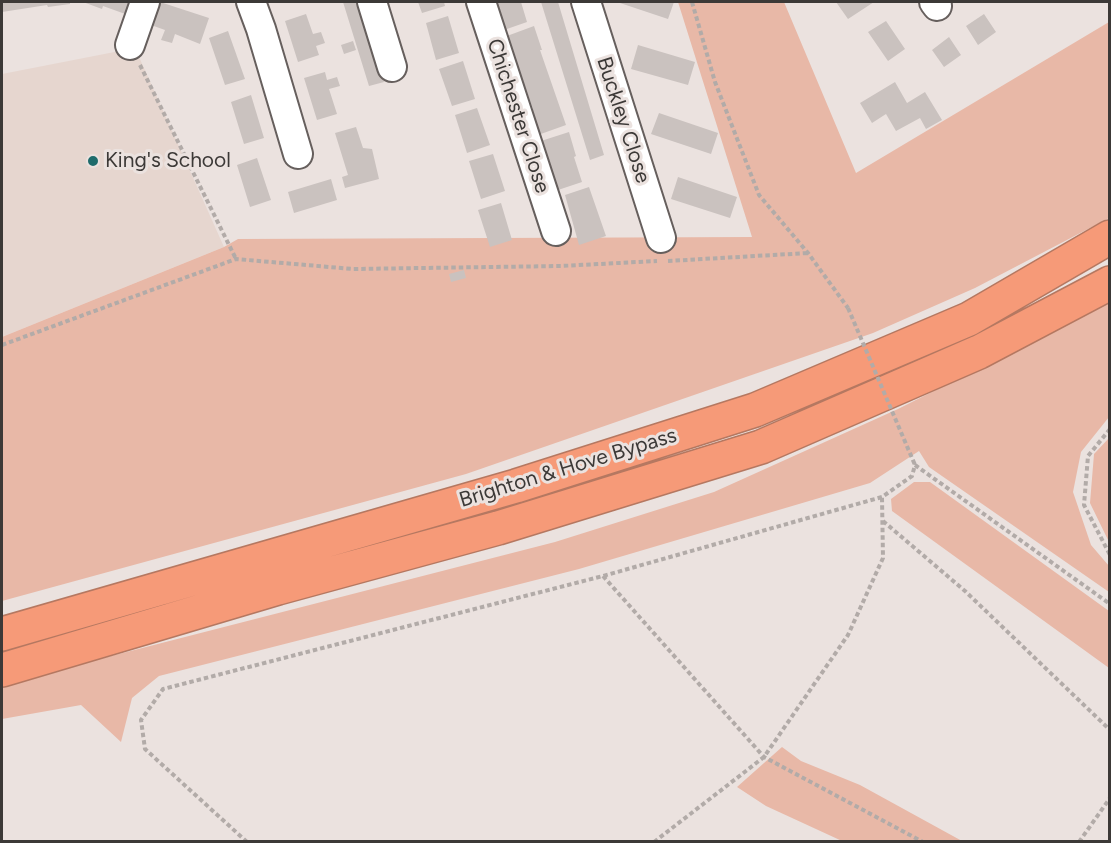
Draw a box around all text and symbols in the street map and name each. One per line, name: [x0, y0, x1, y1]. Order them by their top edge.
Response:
street label: Chichester Close: [481, 36, 555, 196]
street label: Buckley Close: [591, 54, 655, 186]
place label: King's School: [105, 148, 231, 174]
marker: King's School: [86, 154, 100, 168]
street label: Brighton & Hove Bypass: [456, 423, 680, 513]

